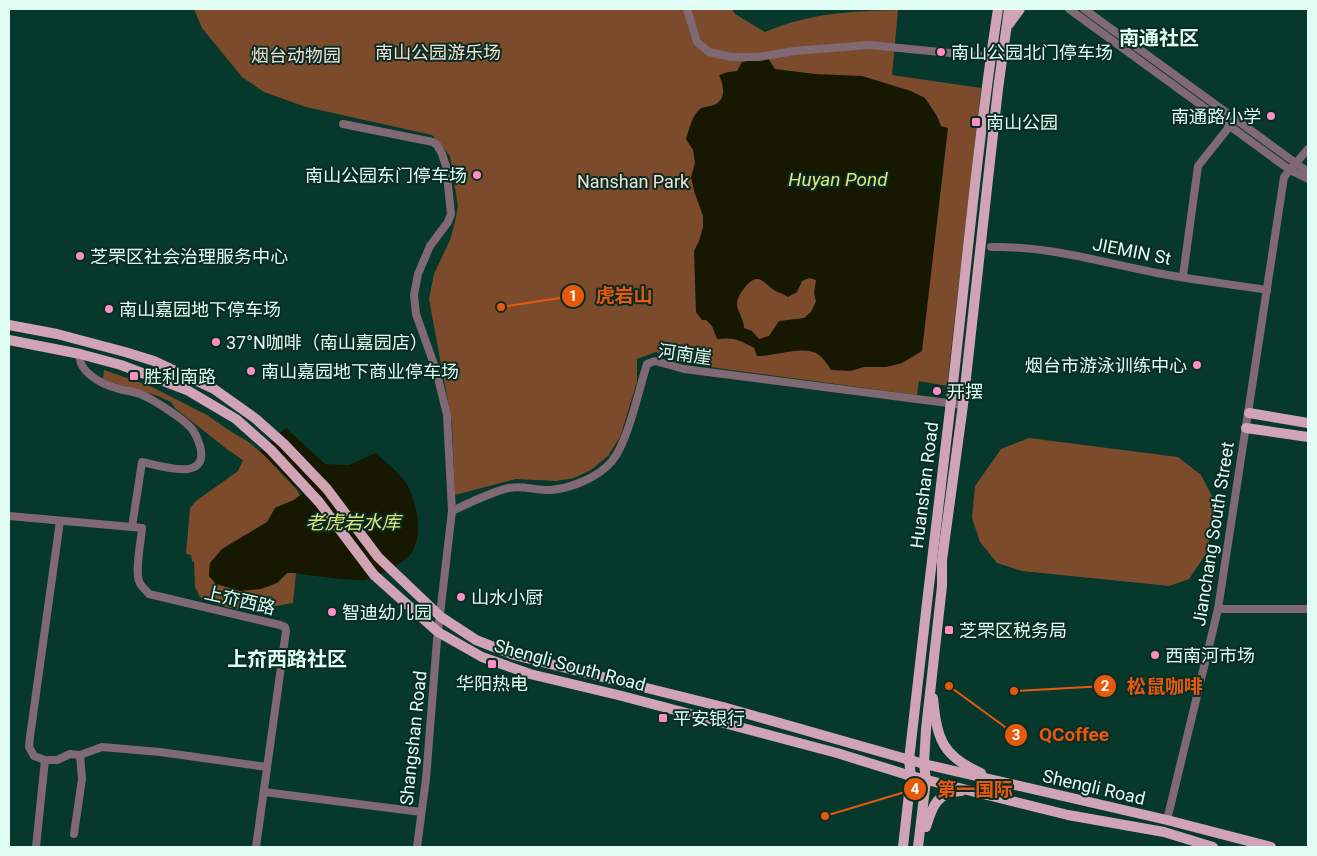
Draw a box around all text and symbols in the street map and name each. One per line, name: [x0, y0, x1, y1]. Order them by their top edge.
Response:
district label: 南通社区: [1119, 26, 1199, 50]
park label: 南山公园游乐场: [375, 42, 501, 63]
place label: 南山公园北门停车场: [951, 42, 1113, 63]
park label: 烟台动物园: [251, 45, 341, 66]
marker: 南山公园北门停车场: [935, 46, 947, 58]
place label: 南通路小学: [1171, 106, 1261, 127]
marker: 南通路小学: [1265, 110, 1277, 122]
place label: 南山公园: [986, 112, 1058, 133]
marker: 南山公园: [970, 116, 982, 128]
place label: 南山公园东门停车场: [305, 165, 467, 186]
water label: Huyan Pond: [788, 168, 888, 191]
marker: 南山公园东门停车场: [471, 169, 483, 181]
park label: Nanshan Park: [577, 171, 690, 192]
street label: JIEMIN St: [1091, 233, 1173, 269]
place label: 芝罘区社会治理服务中心: [90, 246, 288, 267]
marker: 芝罘区社会治理服务中心: [74, 250, 86, 262]
callout: 虎岩山: [561, 279, 663, 313]
text: 虎岩山: [595, 284, 653, 307]
text: 1: [569, 287, 577, 305]
place label: 南山嘉园地下停车场: [119, 299, 281, 320]
marker: 南山嘉园地下停车场: [103, 303, 115, 315]
place label: 37°N咖啡（南山嘉园店）: [226, 332, 428, 353]
marker: 37°N咖啡（南山嘉园店）: [210, 336, 222, 348]
street label: 河南崖: [657, 340, 713, 368]
place label: 烟台市游泳训练中心: [1025, 355, 1187, 376]
marker: 烟台市游泳训练中心: [1191, 359, 1203, 371]
place label: 南山嘉园地下商业停车场: [261, 361, 459, 382]
marker: 南山嘉园地下商业停车场: [245, 365, 257, 377]
place label: 胜利南路: [144, 366, 216, 387]
marker: 胜利南路: [128, 370, 140, 382]
place label: 开摆: [947, 381, 983, 402]
marker: 开摆: [931, 385, 943, 397]
street label: Huanshan Road: [906, 421, 942, 549]
street label: Jianchang South Street: [1188, 440, 1238, 628]
water label: 老虎岩水库: [305, 511, 403, 534]
street label: 上夼西路: [203, 582, 277, 618]
place label: 山水小厨: [471, 587, 543, 608]
marker: 山水小厨: [455, 591, 467, 603]
place label: 智迪幼儿园: [342, 602, 432, 623]
marker: 智迪幼儿园: [326, 606, 338, 618]
place label: 芝罘区税务局: [959, 620, 1067, 641]
marker: 芝罘区税务局: [943, 624, 955, 636]
street label: Shengli South Road: [492, 635, 648, 695]
place label: 西南河市场: [1165, 645, 1255, 666]
district label: 上夼西路社区: [227, 647, 347, 671]
marker: 西南河市场: [1149, 649, 1161, 661]
marker: 华阳热电: [486, 658, 498, 670]
callout: 松鼠咖啡: [1092, 669, 1213, 703]
street label: Shangshan Road: [395, 670, 431, 806]
place label: 华阳热电: [456, 673, 528, 694]
text: 松鼠咖啡: [1127, 675, 1203, 698]
text: 2: [1101, 677, 1110, 695]
place label: 平安银行: [673, 708, 745, 729]
marker: 平安银行: [657, 712, 669, 724]
callout: QCoffee: [1004, 718, 1119, 752]
text: QCoffee: [1039, 723, 1109, 746]
text: 3: [1012, 726, 1020, 744]
street label: Shengli Road: [1041, 765, 1147, 809]
callout: 第一国际: [902, 772, 1023, 806]
text: 第一国际: [937, 778, 1013, 801]
text: 4: [911, 780, 920, 798]

